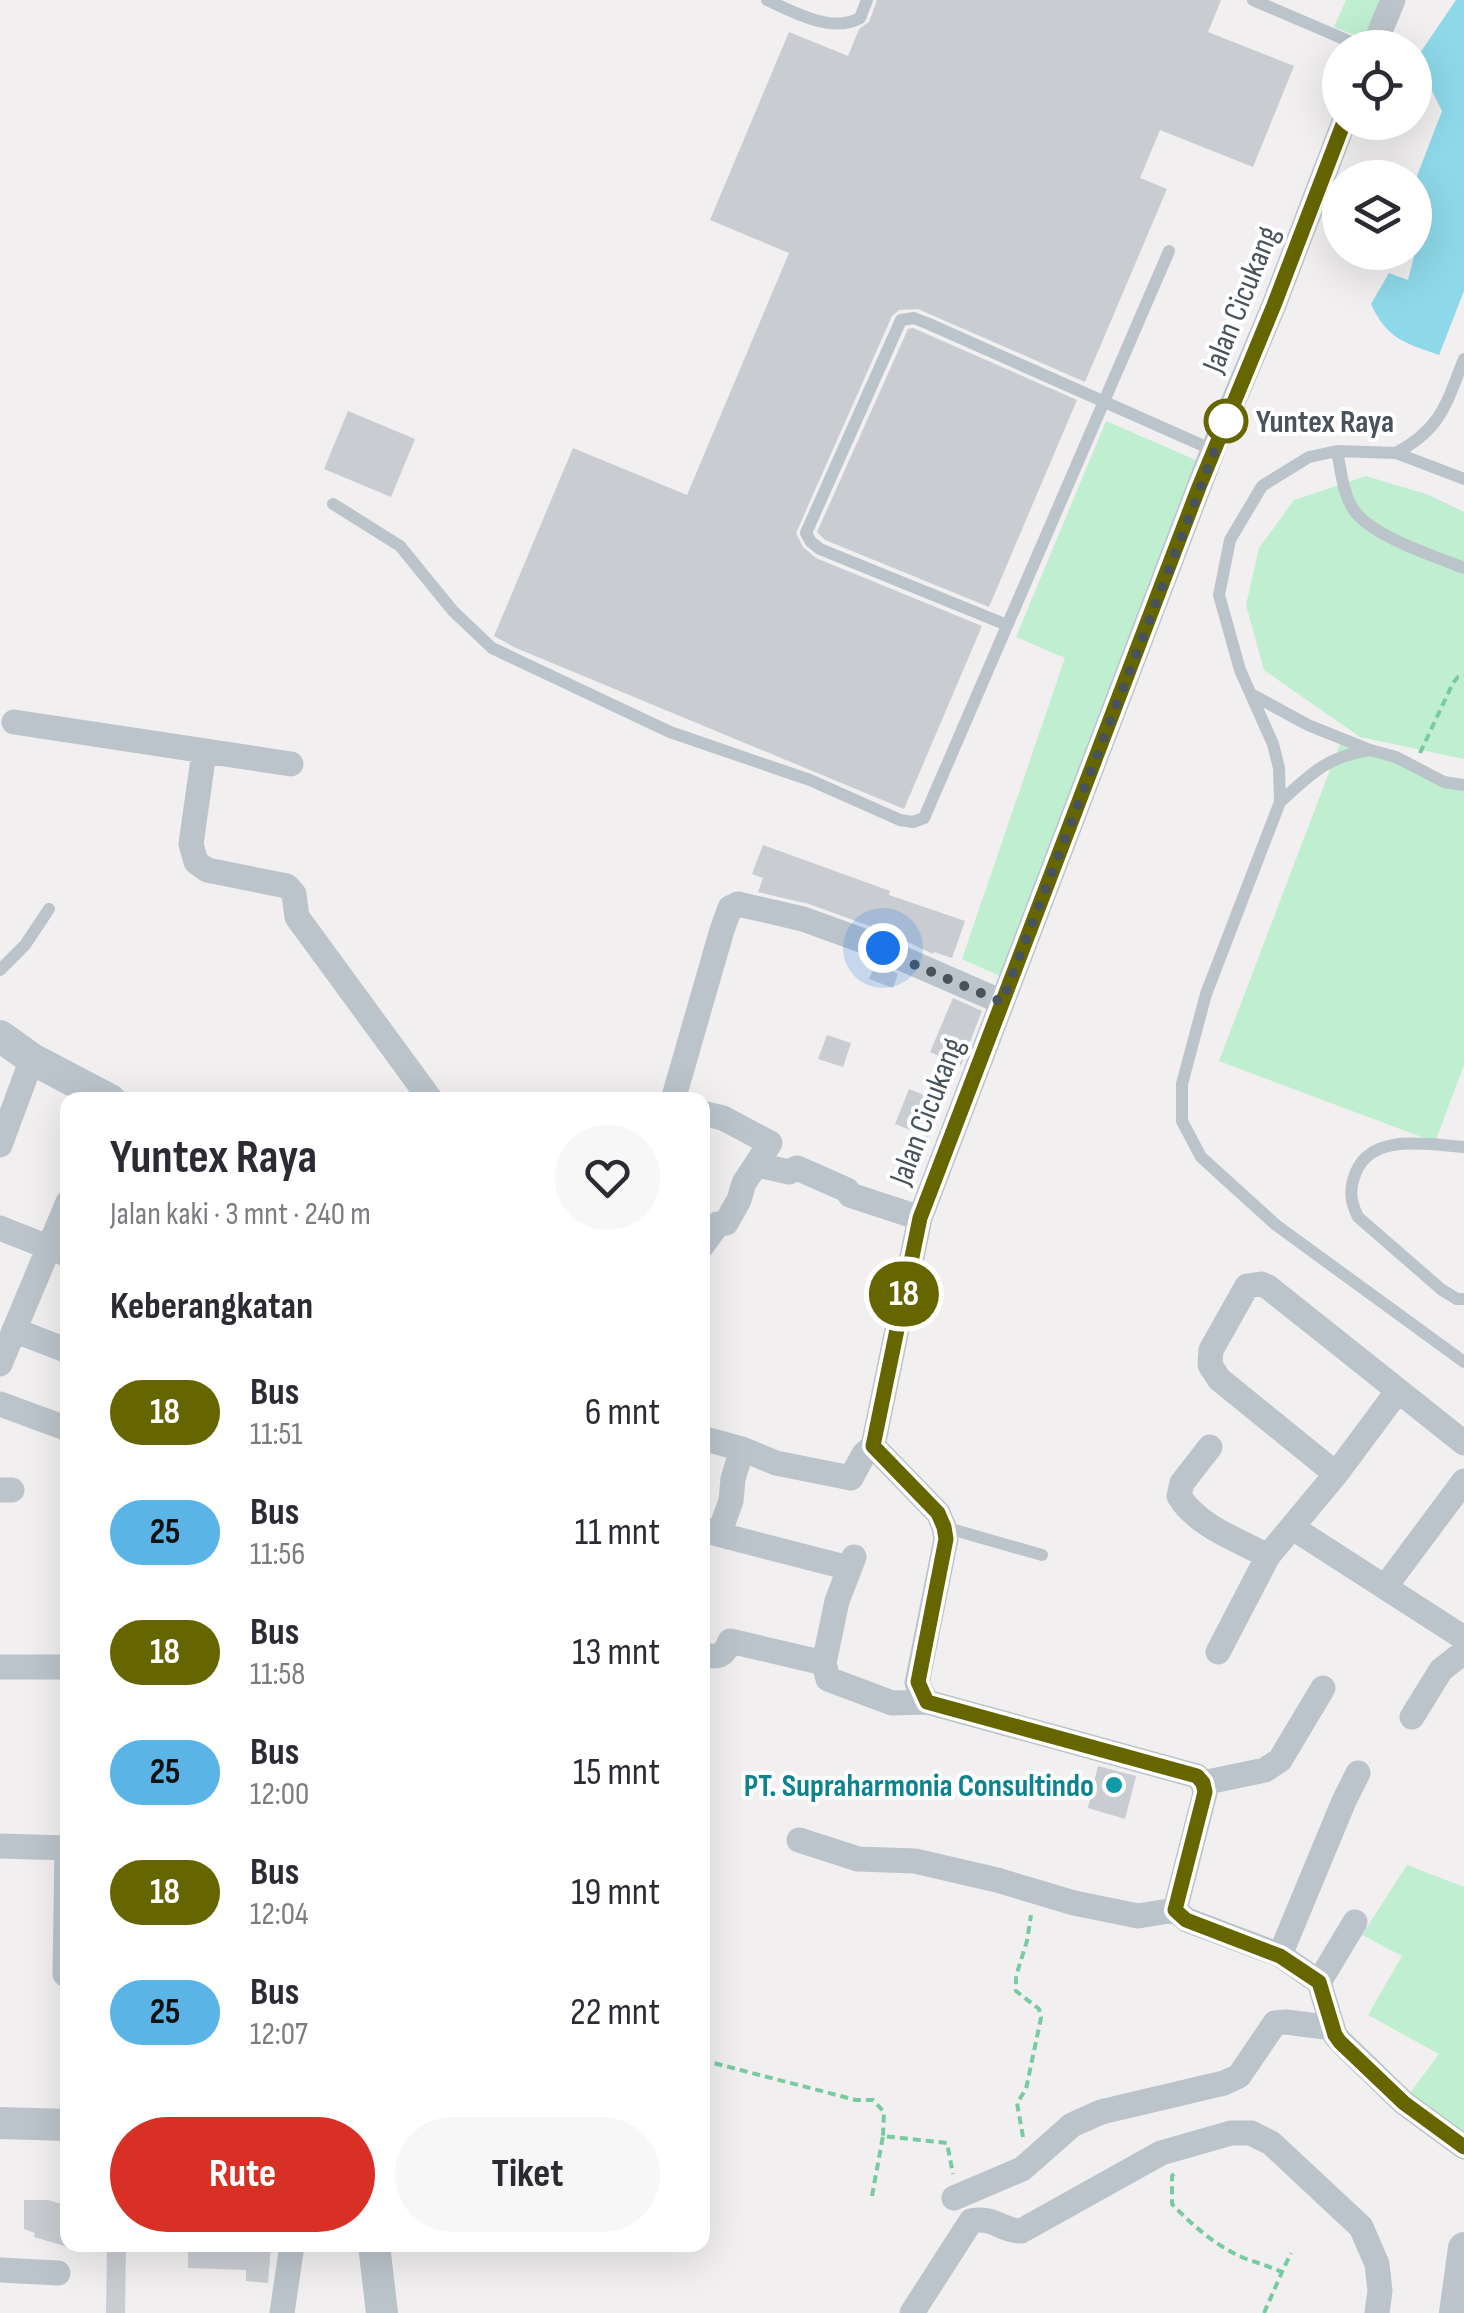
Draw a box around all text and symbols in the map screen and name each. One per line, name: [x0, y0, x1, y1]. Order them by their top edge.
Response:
map controls: [1322, 30, 1432, 270]
button: locate: [1322, 30, 1432, 140]
button: layers: [1322, 160, 1432, 270]
street label: Jalan Cicukang: [1194, 221, 1288, 379]
marker: Yuntex Raya: [1205, 400, 1247, 442]
place label: Yuntex Raya: [1256, 403, 1394, 442]
your location: [858, 923, 908, 973]
street label: Jalan Cicukang: [881, 1032, 973, 1192]
button: heart: [555, 1125, 660, 1230]
text: Yuntex Raya: [110, 1129, 317, 1186]
text: Jalan kaki · 3 mnt · 240 m: [110, 1195, 371, 1234]
line badge: 18: [859, 1262, 949, 1326]
text: 18: [889, 1273, 919, 1316]
text: Keberangkatan: [110, 1284, 313, 1329]
text: Bus: [250, 1370, 299, 1415]
text: 6 mnt: [585, 1390, 660, 1435]
text: 18: [150, 1391, 180, 1434]
text: 11:51: [250, 1415, 302, 1454]
text: Bus: [250, 1490, 299, 1535]
text: 11 mnt: [575, 1510, 660, 1555]
text: 25: [150, 1511, 180, 1554]
text: 11:56: [250, 1535, 305, 1574]
text: Bus: [250, 1610, 299, 1655]
text: 13 mnt: [572, 1630, 660, 1675]
text: 18: [150, 1631, 180, 1674]
text: 11:58: [250, 1655, 305, 1694]
text: Bus: [250, 1730, 299, 1775]
text: 15 mnt: [573, 1750, 660, 1795]
text: 25: [150, 1751, 180, 1794]
place label: PT. Supraharmonia Consultindo: [744, 1767, 1094, 1806]
marker: PT. Supraharmonia Consultindo: [1103, 1774, 1125, 1796]
text: 12:00: [250, 1775, 309, 1814]
text: Bus: [250, 1850, 299, 1895]
text: 19 mnt: [571, 1870, 660, 1915]
text: 18: [150, 1871, 180, 1914]
text: 12:04: [250, 1895, 308, 1934]
text: Bus: [250, 1970, 299, 2015]
text: 22 mnt: [570, 1990, 660, 2035]
text: 25: [150, 1991, 180, 2034]
text: 12:07: [250, 2015, 308, 2054]
button: Rute: [110, 2117, 375, 2232]
button: Tiket: [395, 2117, 660, 2232]

